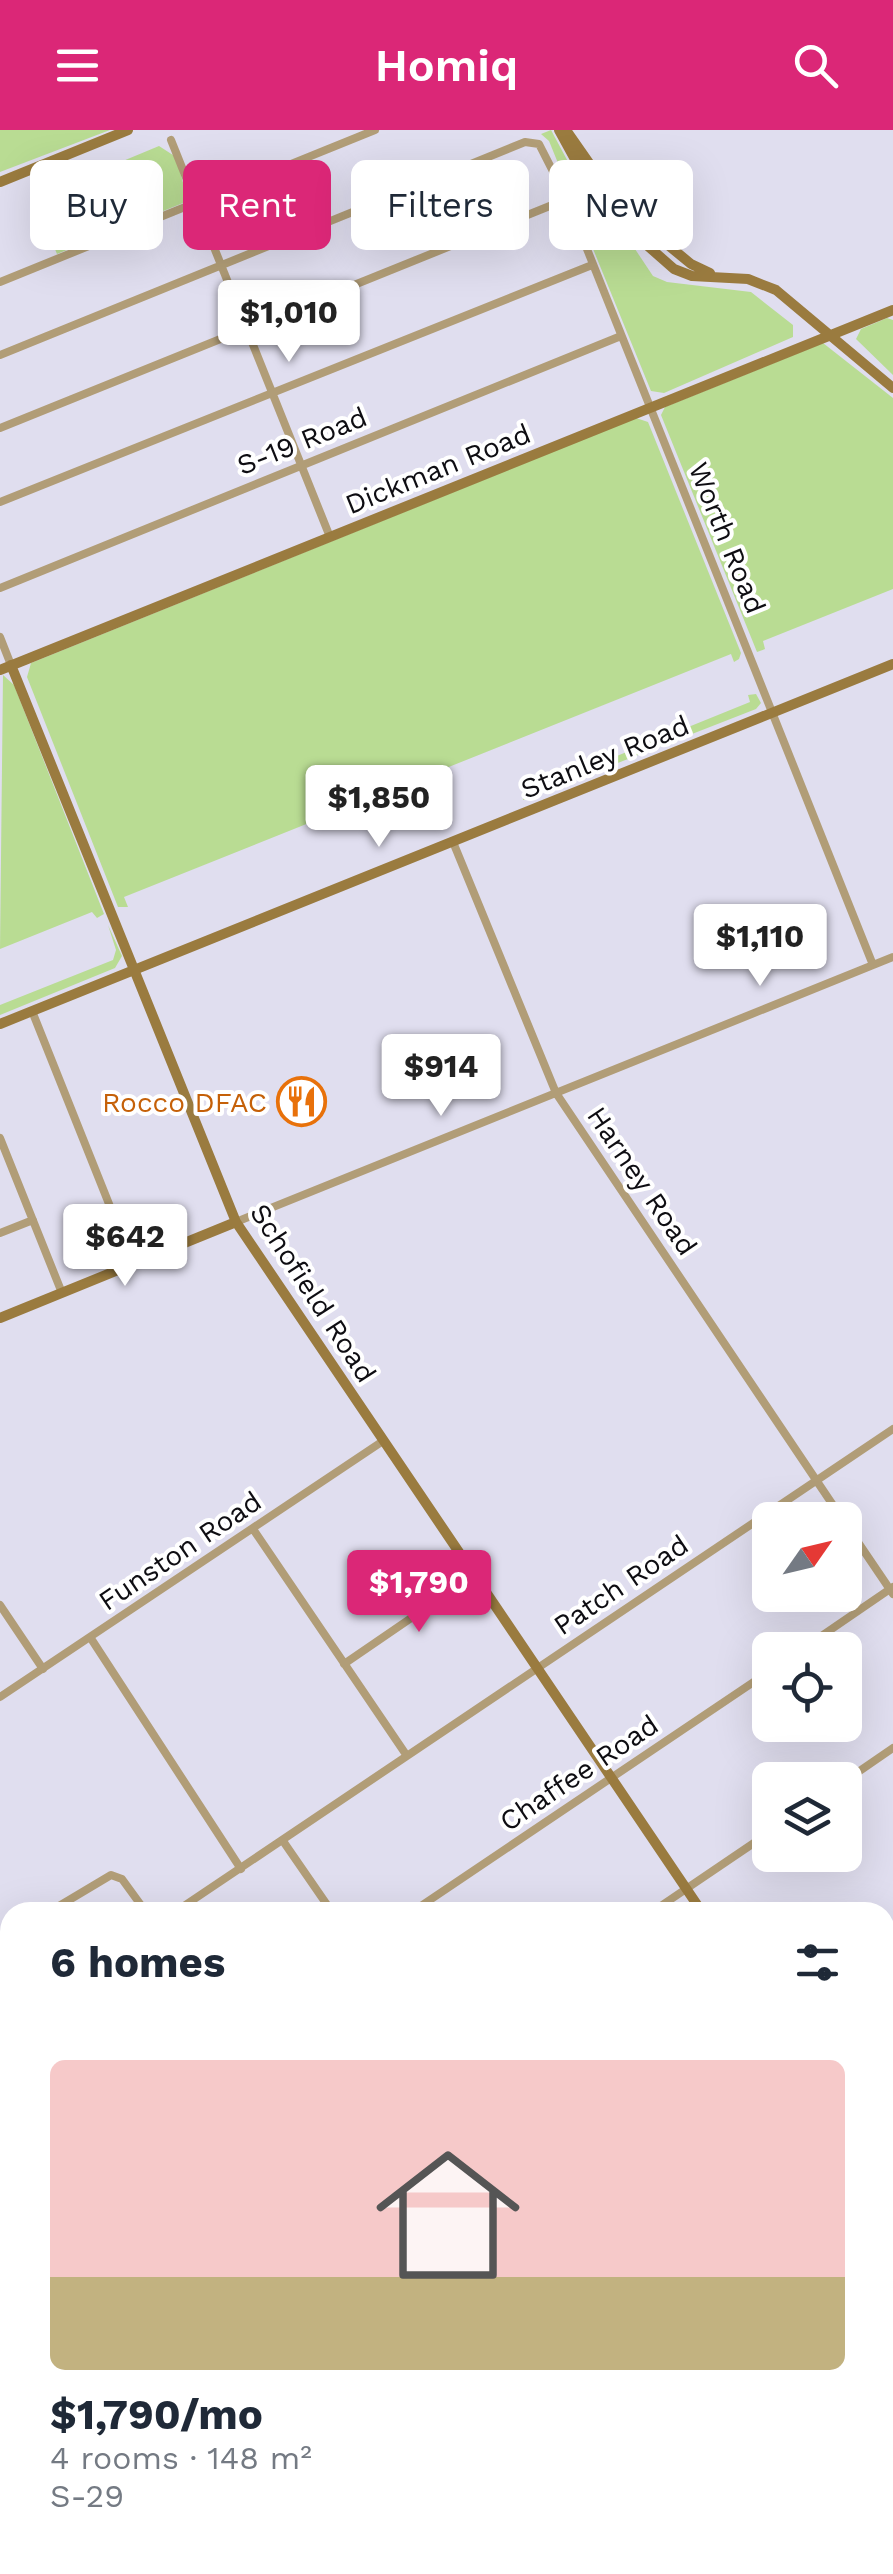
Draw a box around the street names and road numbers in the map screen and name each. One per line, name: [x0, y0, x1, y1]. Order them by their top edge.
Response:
street label: S-19 Road: [232, 400, 372, 482]
street label: Dickman Road: [341, 417, 535, 521]
street label: Worth Road: [682, 457, 772, 619]
street label: Stanley Road: [516, 708, 694, 806]
street label: Harney Road: [580, 1100, 704, 1262]
street label: Schofield Road: [243, 1198, 383, 1388]
street label: Funston Road: [92, 1484, 268, 1618]
street label: Patch Road: [548, 1528, 694, 1642]
street label: Chaffee Road: [493, 1708, 665, 1838]

